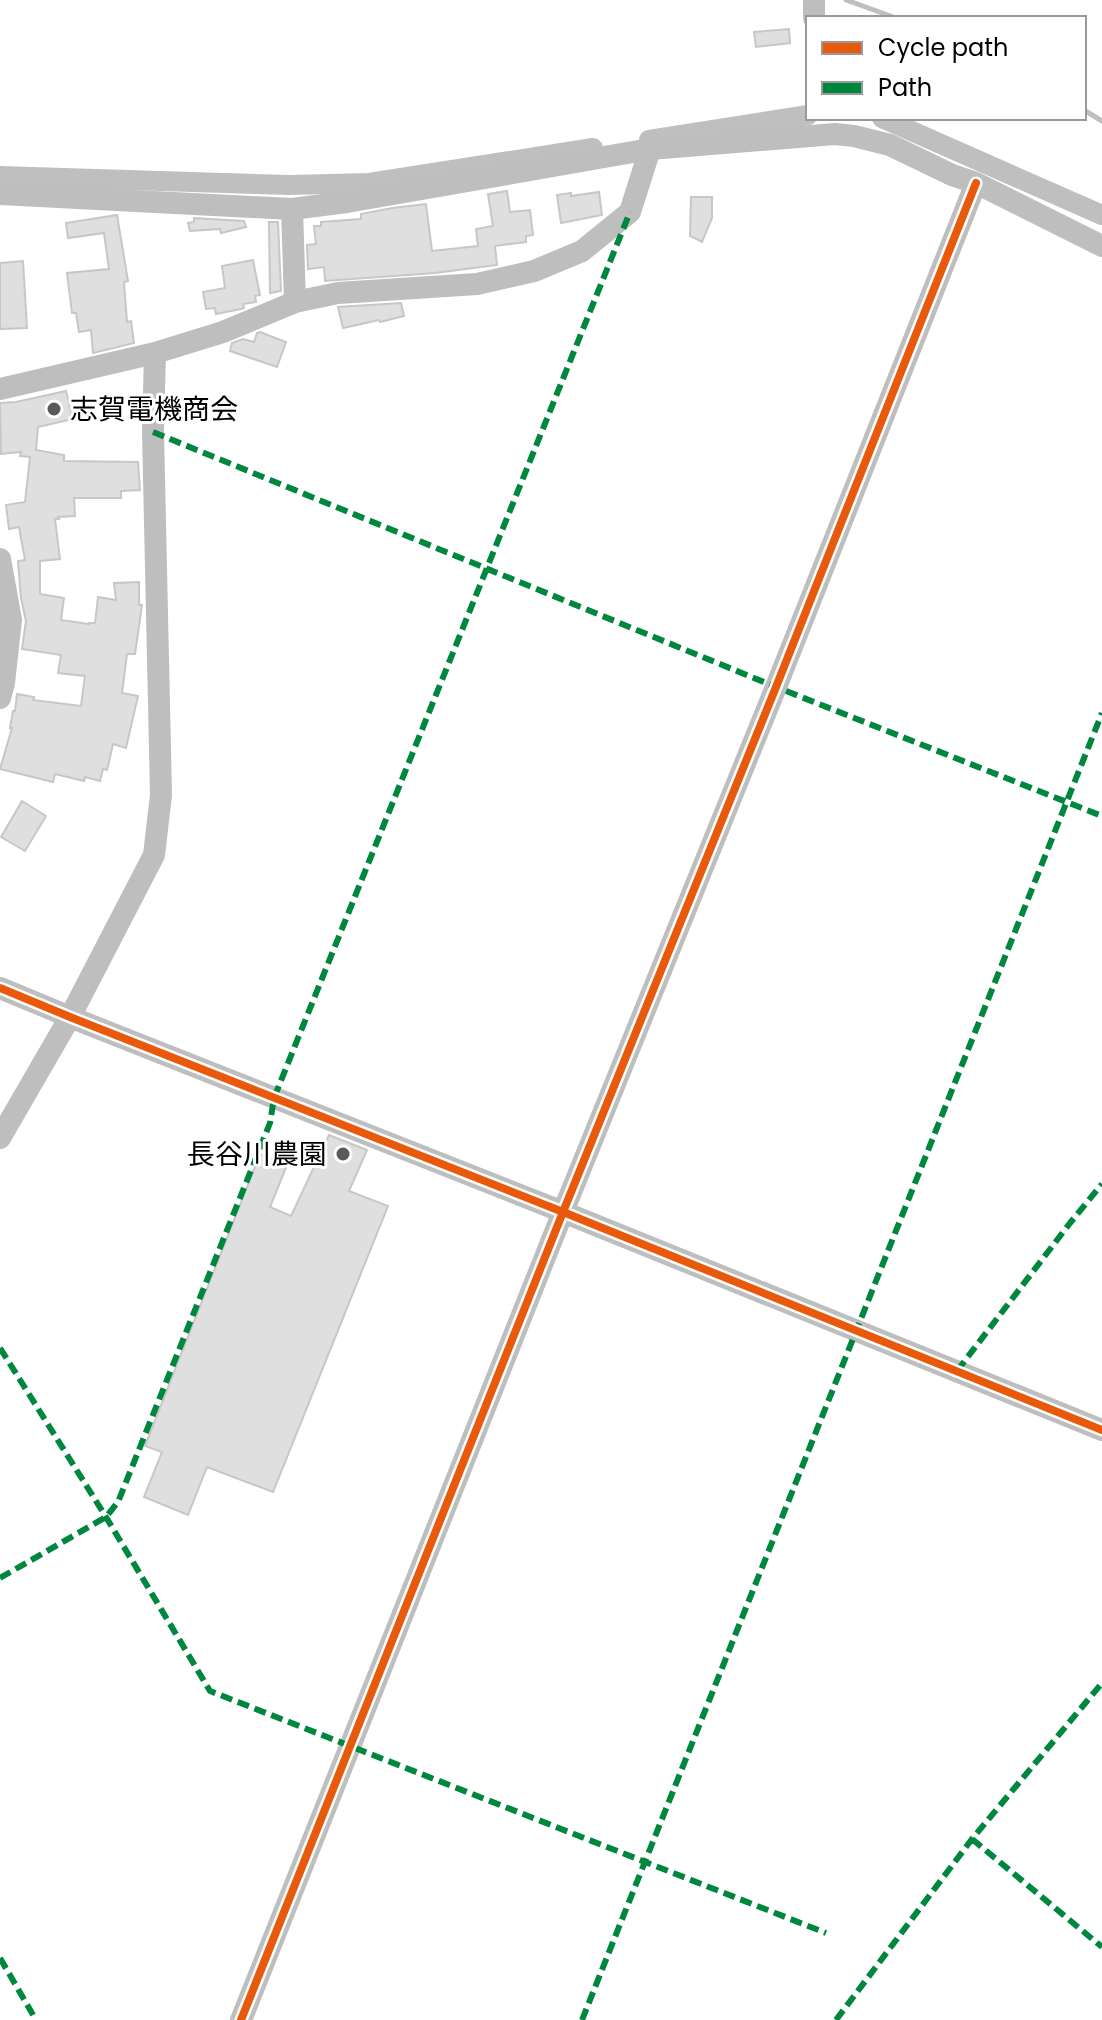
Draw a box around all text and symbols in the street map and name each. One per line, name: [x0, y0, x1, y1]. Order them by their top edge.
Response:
legend: [806, 16, 1086, 120]
text: Cycle path: [878, 31, 1008, 64]
text: Path: [878, 71, 932, 104]
place label: 志賀電機商会: [70, 390, 238, 429]
marker: 志賀電機商会: [45, 400, 63, 418]
place label: 長谷川農園: [187, 1135, 327, 1174]
marker: 長谷川農園: [334, 1145, 352, 1163]

